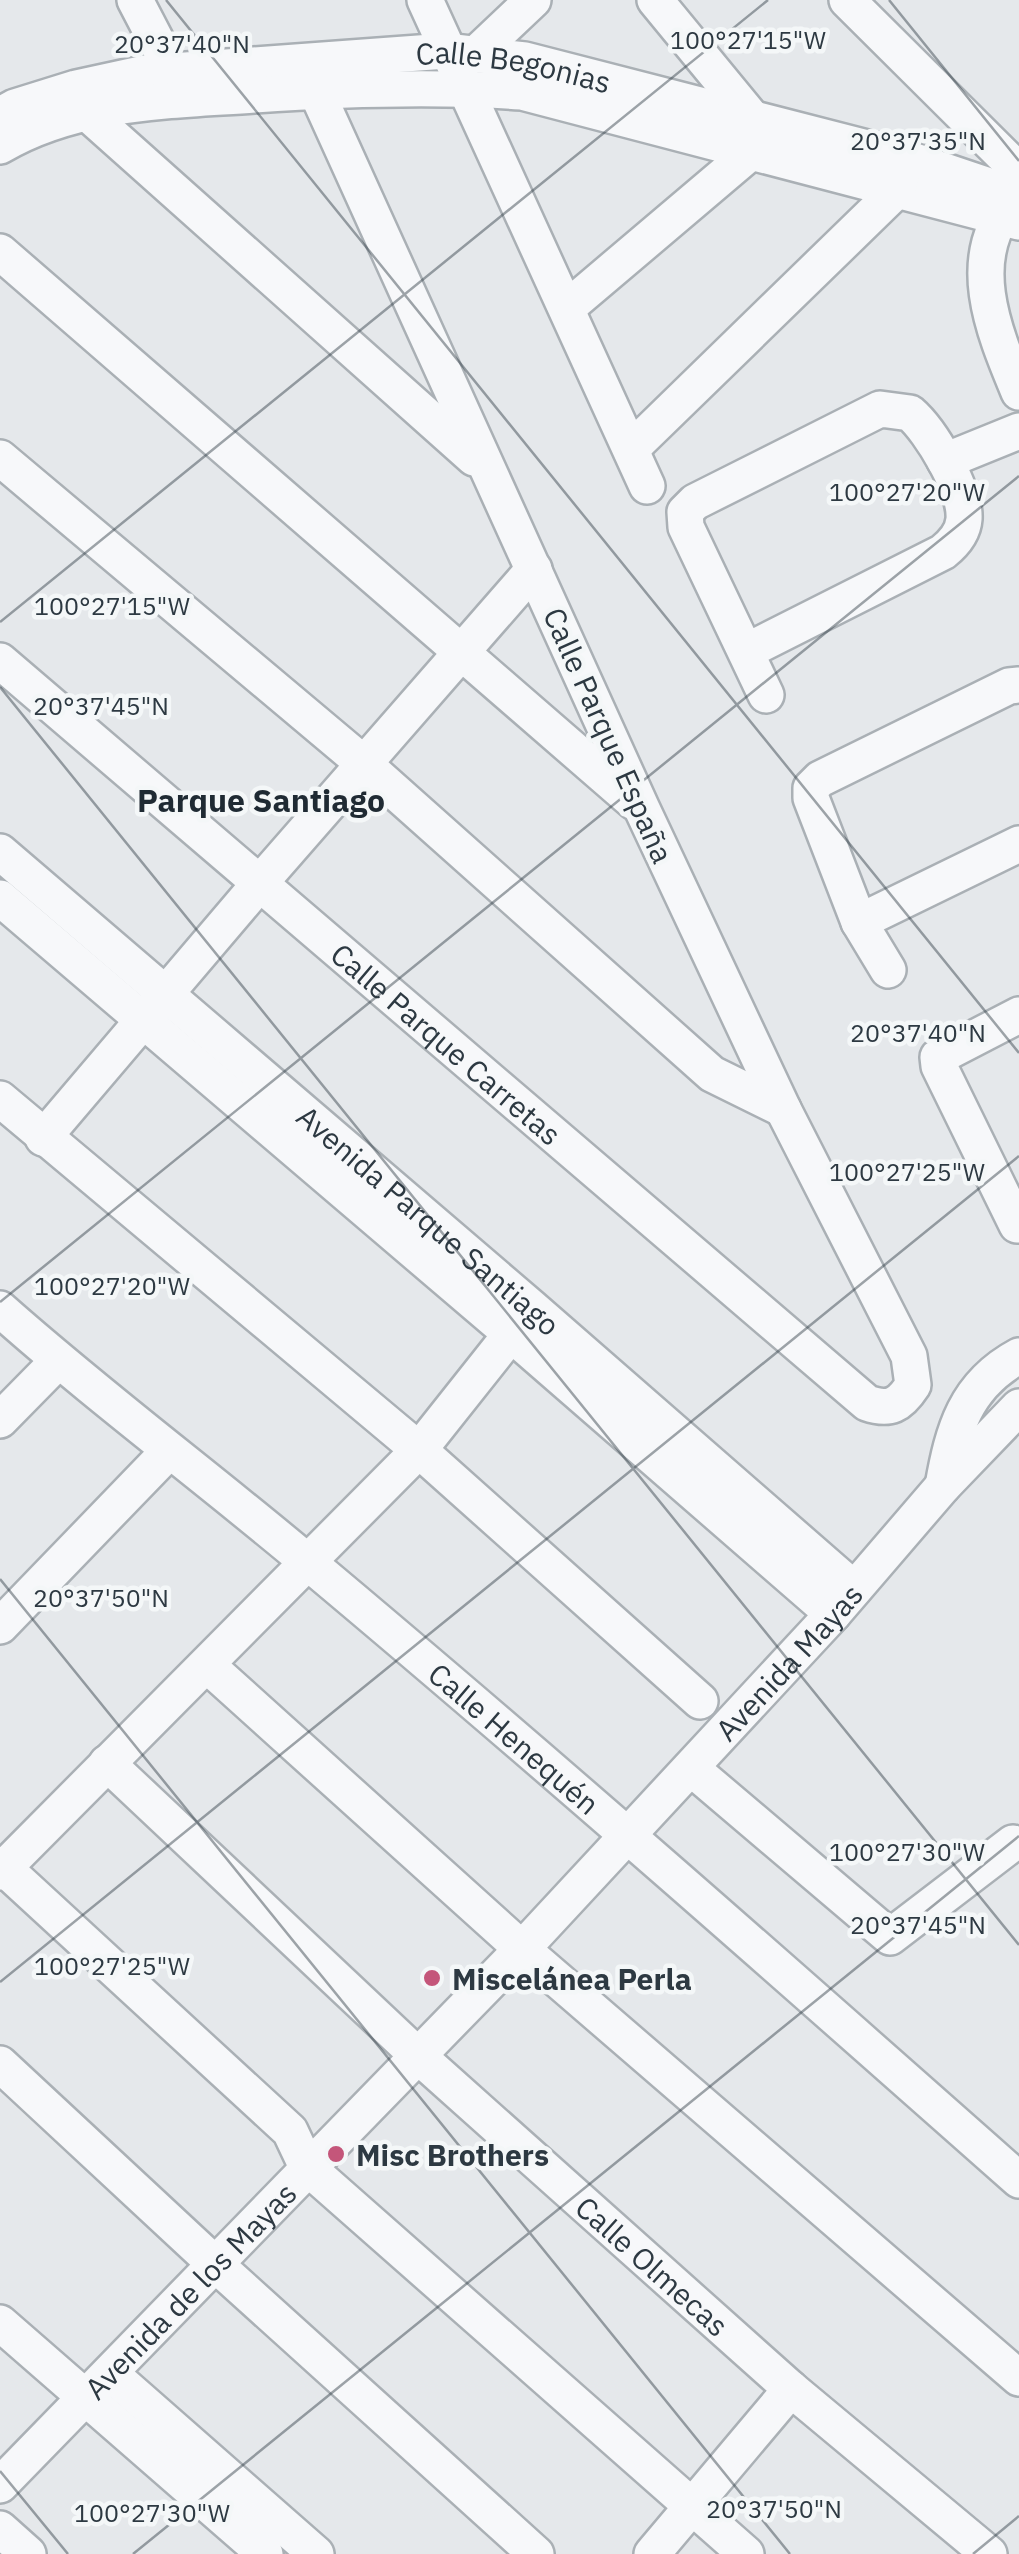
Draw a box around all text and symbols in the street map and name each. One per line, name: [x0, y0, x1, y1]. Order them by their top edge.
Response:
text: 100°27'15"W: [670, 23, 826, 56]
text: 20°37'40"N: [114, 27, 250, 60]
street label: Calle Begonias: [414, 31, 615, 101]
text: 20°37'35"N: [850, 124, 986, 157]
text: 100°27'20"W: [829, 475, 985, 508]
text: 100°27'15"W: [34, 589, 190, 622]
street label: Calle Parque España: [535, 601, 683, 869]
text: 20°37'45"N: [33, 689, 169, 722]
district label: Parque Santiago: [137, 779, 385, 821]
street label: Calle Parque Carretas: [323, 934, 570, 1153]
text: 20°37'40"N: [850, 1016, 986, 1049]
street label: Avenida Parque Santiago: [289, 1096, 569, 1343]
text: 100°27'25"W: [829, 1155, 985, 1188]
text: 100°27'20"W: [34, 1269, 190, 1302]
street label: Avenida Mayas: [706, 1575, 870, 1748]
text: 20°37'50"N: [33, 1581, 169, 1614]
street label: Calle Henequén: [421, 1654, 608, 1822]
text: 100°27'30"W: [829, 1835, 985, 1868]
text: 20°37'45"N: [850, 1908, 986, 1941]
text: 100°27'25"W: [34, 1949, 190, 1982]
place label: Miscelánea Perla: [452, 1959, 692, 1998]
marker: Miscelánea Perla: [421, 1967, 443, 1989]
place label: Misc Brothers: [356, 2135, 549, 2174]
marker: Misc Brothers: [325, 2143, 347, 2165]
street label: Avenida de los Mayas: [75, 2173, 304, 2407]
street label: Calle Olmecas: [568, 2187, 738, 2344]
text: 20°37'50"N: [706, 2492, 842, 2525]
text: 100°27'30"W: [74, 2496, 230, 2529]

